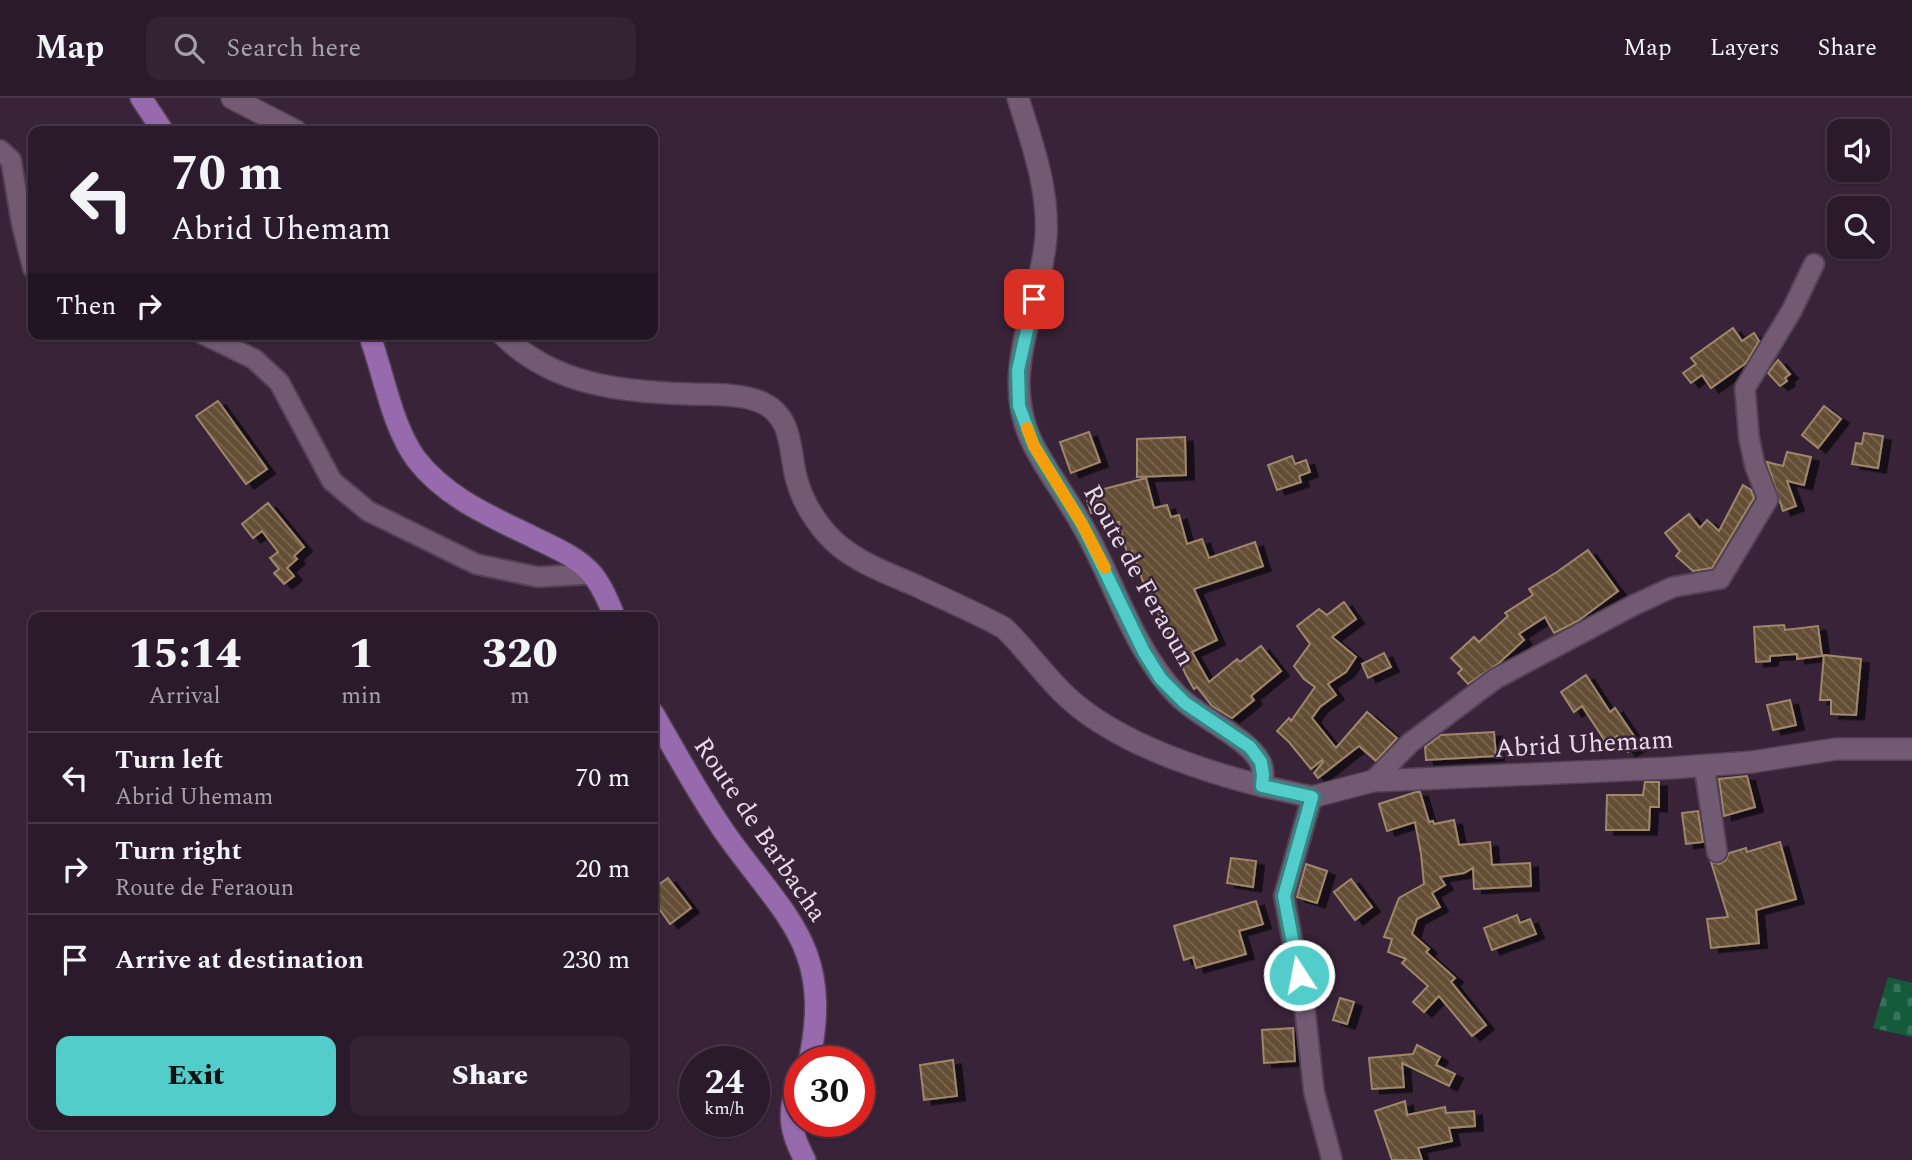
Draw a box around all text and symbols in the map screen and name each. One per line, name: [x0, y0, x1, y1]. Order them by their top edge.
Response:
search box: [146, 17, 636, 80]
text: Map: [35, 23, 104, 73]
text: Search here: [226, 28, 361, 68]
icon: search: [170, 29, 208, 67]
text: Map: [1623, 30, 1672, 66]
text: Layers: [1710, 30, 1780, 66]
text: Share: [1818, 30, 1877, 66]
map controls: [1827, 119, 1890, 259]
button: sound: [1827, 119, 1890, 182]
text: 70 m: [171, 137, 282, 212]
icon: left: [56, 154, 147, 245]
button: search: [1827, 196, 1890, 259]
text: Abrid Uhemam: [171, 205, 391, 254]
pin: [1004, 269, 1064, 329]
icon: arrive: [1015, 280, 1053, 318]
text: Then: [56, 286, 116, 326]
icon: right: [130, 287, 168, 325]
street label: Route de Feraoun: [1073, 477, 1206, 674]
text: 15:14: [128, 623, 241, 686]
text: 1: [349, 623, 374, 686]
text: 320: [482, 623, 558, 686]
text: Arrival: [149, 679, 221, 714]
text: min: [341, 679, 382, 714]
text: m: [510, 679, 530, 714]
street label: Abrid Uhemam: [1494, 719, 1674, 769]
street label: Route de Barbacha: [683, 729, 837, 930]
text: Turn left: [115, 740, 223, 780]
text: 70 m: [575, 758, 630, 798]
icon: left: [56, 759, 94, 797]
text: Abrid Uhemam: [115, 780, 273, 815]
text: Turn right: [115, 831, 242, 871]
text: 20 m: [575, 849, 630, 889]
icon: right: [56, 850, 94, 888]
text: Route de Feraoun: [115, 871, 294, 906]
position arrow: [1262, 938, 1336, 1012]
text: Arrive at destination: [115, 940, 364, 980]
text: 230 m: [562, 940, 630, 980]
icon: arrive: [56, 941, 94, 979]
button: Exit: [56, 1036, 336, 1116]
button: Share: [350, 1036, 630, 1116]
speed limit sign: 30: [784, 1046, 875, 1137]
text: 24: [705, 1056, 744, 1109]
text: km/h: [704, 1095, 745, 1122]

